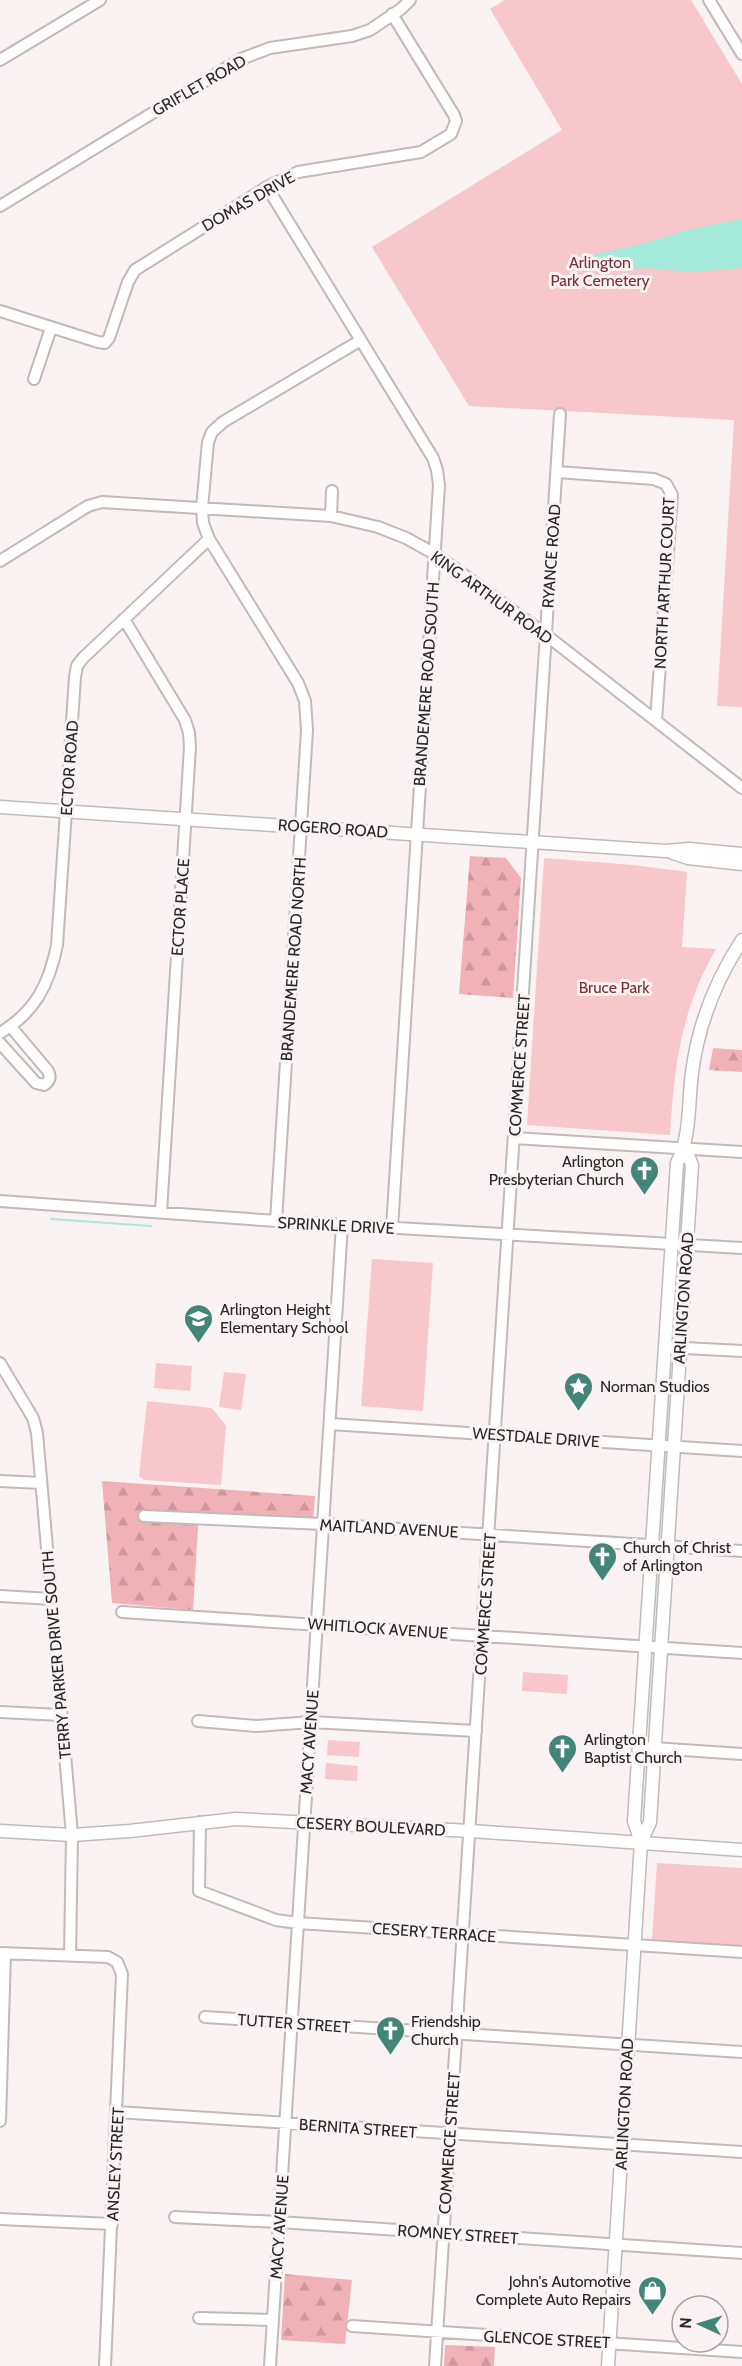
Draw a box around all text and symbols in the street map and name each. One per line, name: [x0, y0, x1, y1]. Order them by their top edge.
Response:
street label: GRIFLET ROAD: [149, 51, 250, 120]
street label: DOMAS DRIVE: [199, 167, 298, 236]
park label: Arlington Park Cemetery: [550, 253, 650, 290]
street label: NORTH ARTHUR COURT: [651, 496, 679, 669]
street label: RYANCE ROAD: [538, 503, 565, 609]
street label: KING ARTHUR ROAD: [427, 547, 556, 648]
street label: BRANDEMERE ROAD SOUTH: [410, 581, 443, 787]
street label: ECTOR ROAD: [57, 720, 82, 816]
street label: ROGERO ROAD: [277, 815, 389, 842]
street label: BRANDEMERE ROAD NORTH: [277, 856, 310, 1062]
street label: ECTOR PLACE: [168, 857, 193, 956]
park label: Bruce Park: [579, 978, 650, 997]
street label: COMMERCE STREET: [505, 993, 534, 1137]
place label: Arlington Presbyterian Church: [489, 1152, 624, 1189]
church icon: Arlington Presbyterian Church: [629, 1154, 661, 1196]
street label: SPRINKLE DRIVE: [277, 1213, 395, 1238]
street label: ARLINGTON ROAD: [669, 1231, 698, 1365]
place label: Arlington Height Elementary School: [220, 1300, 348, 1337]
school or university icon: Arlington Height Elementary School: [183, 1302, 215, 1344]
place icon: Norman Studios: [563, 1370, 595, 1412]
place label: Norman Studios: [600, 1377, 710, 1396]
street label: WESTDALE DRIVE: [472, 1424, 600, 1451]
street label: MAITLAND AVENUE: [319, 1515, 459, 1542]
street label: COMMERCE STREET: [471, 1532, 500, 1676]
place label: Church of Christ of Arlington: [623, 1538, 732, 1575]
church icon: Church of Christ of Arlington: [586, 1540, 618, 1582]
street label: TERRY PARKER DRIVE SOUTH: [38, 1550, 75, 1760]
street label: WHITLOCK AVENUE: [307, 1614, 449, 1643]
street label: MACY AVENUE: [296, 1689, 323, 1795]
place label: Arlington Baptist Church: [584, 1730, 682, 1767]
church icon: Arlington Baptist Church: [547, 1732, 579, 1774]
street label: CESERY BOULEVARD: [296, 1813, 446, 1840]
street label: CESERY TERRACE: [371, 1919, 497, 1946]
street label: TUTTER STREET: [237, 2010, 351, 2037]
place label: Friendship Church: [411, 2012, 481, 2049]
church icon: Friendship Church: [374, 2014, 406, 2056]
street label: ARLINGTON ROAD: [612, 2038, 637, 2171]
street label: COMMERCE STREET: [435, 2071, 464, 2215]
street label: ANSLEY STREET: [103, 2106, 128, 2221]
street label: BERNITA STREET: [298, 2115, 418, 2142]
street label: MACY AVENUE: [266, 2174, 293, 2280]
street label: ROMNEY STREET: [397, 2221, 520, 2248]
place label: John's Automotive Complete Auto Repairs: [476, 2272, 631, 2309]
shop icon: John's Automotive Complete Auto Repairs: [636, 2274, 668, 2316]
north arrow: [670, 2294, 730, 2354]
text: N: [676, 2317, 695, 2329]
street label: GLENCOE STREET: [483, 2327, 611, 2352]

